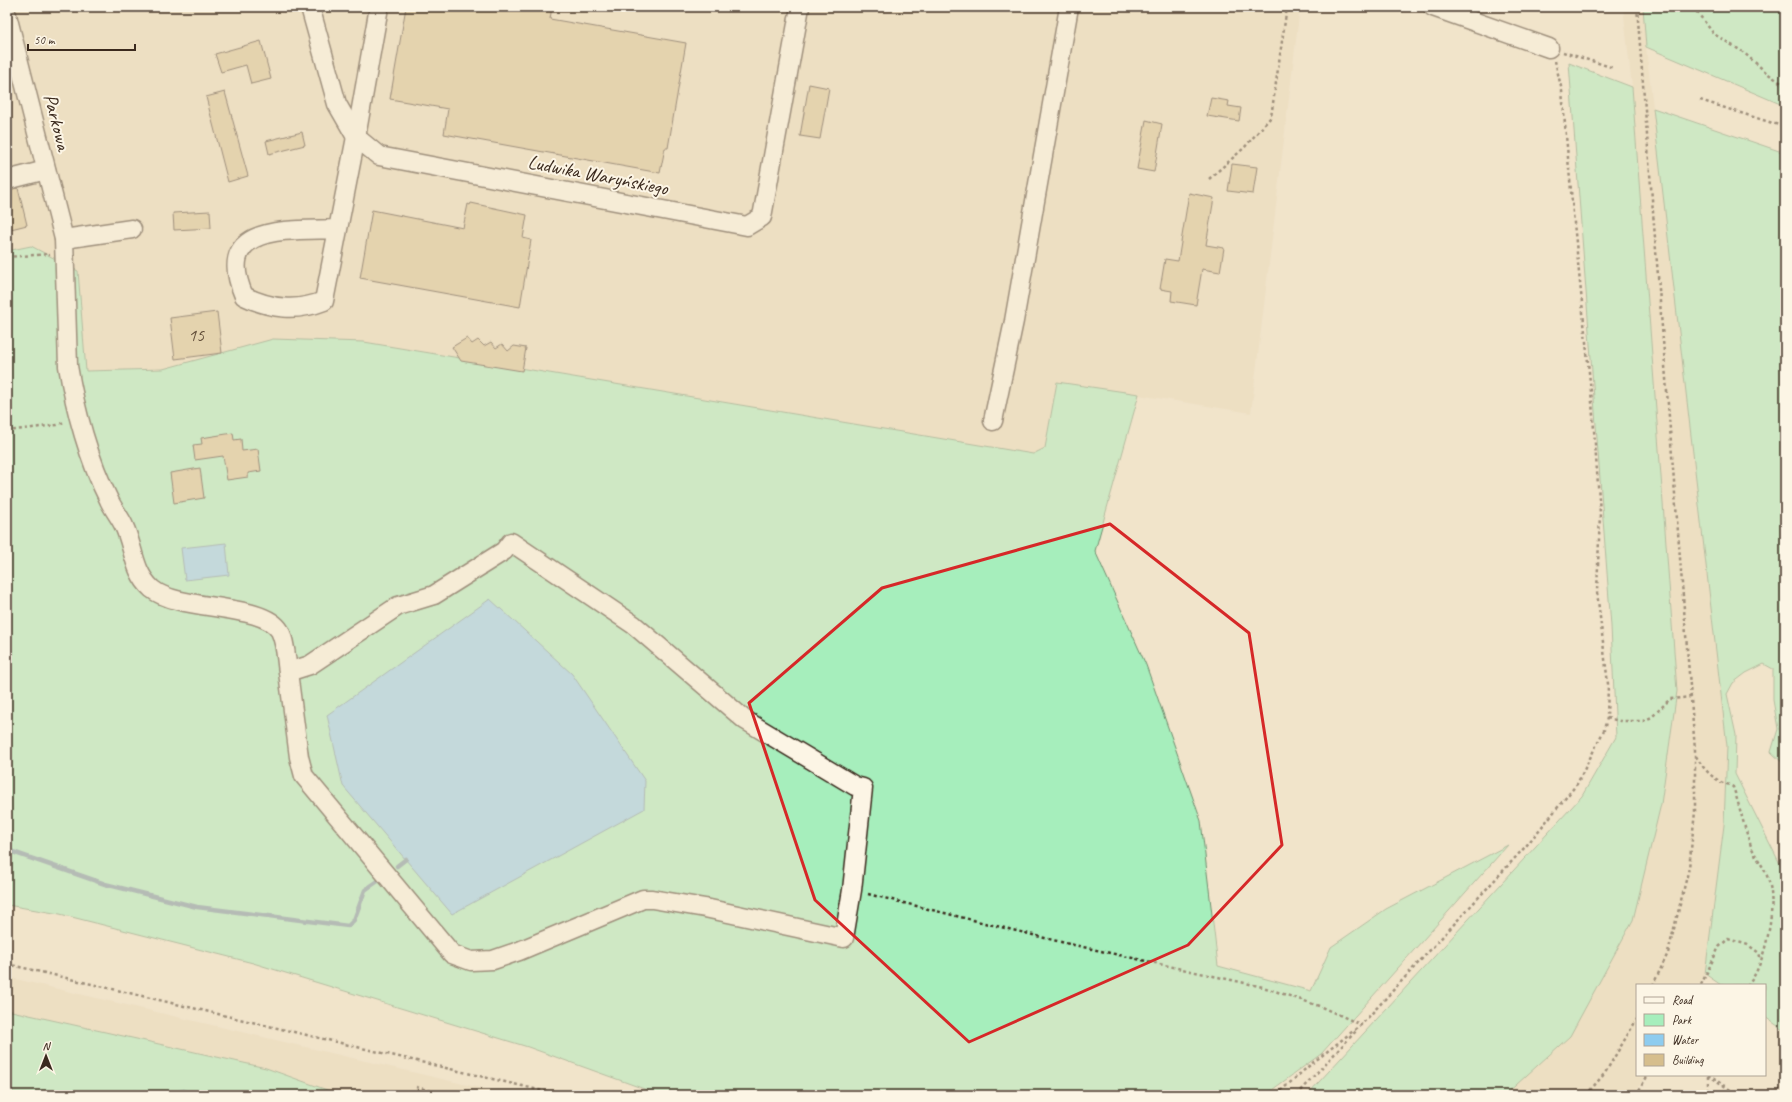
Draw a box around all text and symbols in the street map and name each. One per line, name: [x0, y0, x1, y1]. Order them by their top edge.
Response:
scale bar: [28, 26, 135, 52]
text: 50 m: [34, 32, 56, 48]
street label: Parkowa: [38, 91, 76, 155]
street label: Ludwika Waryńskiego: [526, 149, 671, 201]
house number: 15: [188, 324, 205, 346]
legend: [1636, 984, 1766, 1076]
text: Road: [1672, 992, 1694, 1008]
text: Park: [1672, 1012, 1693, 1028]
text: Water: [1672, 1032, 1700, 1048]
north arrow: [26, 1036, 66, 1076]
text: N: [43, 1039, 52, 1053]
text: Building: [1672, 1052, 1704, 1068]

